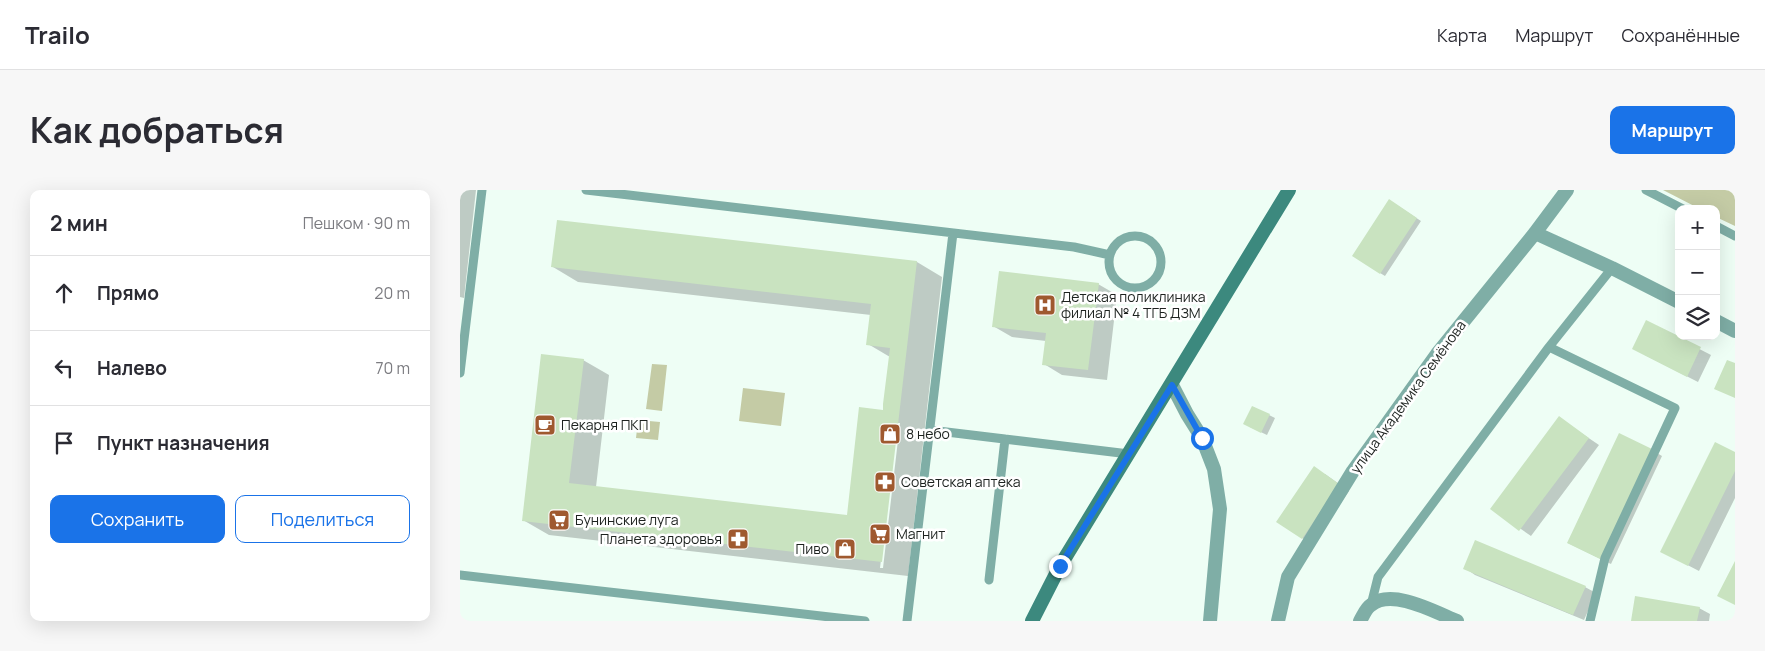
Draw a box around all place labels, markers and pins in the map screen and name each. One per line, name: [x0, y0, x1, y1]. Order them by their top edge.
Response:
place label: Детская поликлиника филиал № 4 ТГБ ДЗМ: [1061, 287, 1205, 322]
hospital icon: Детская поликлиника филиал № 4 ТГБ ДЗМ: [1033, 293, 1057, 317]
cafe icon: Пекарня ПКП: [533, 413, 557, 437]
place label: Пекарня ПКП: [561, 415, 648, 434]
shop icon: 8 небо: [878, 422, 902, 446]
place label: 8 небо: [906, 424, 950, 443]
pharmacy icon: Советская аптека: [873, 470, 897, 494]
place label: Советская аптека: [901, 472, 1021, 491]
supermarket icon: Бунинские луга: [547, 508, 571, 532]
place label: Бунинские луга: [575, 510, 678, 529]
supermarket icon: Магнит: [868, 522, 892, 546]
place label: Магнит: [896, 524, 945, 543]
pharmacy icon: Планета здоровья: [726, 527, 750, 551]
place label: Планета здоровья: [600, 529, 722, 548]
shop icon: Пиво: [833, 537, 857, 561]
place label: Пиво: [796, 539, 829, 558]

